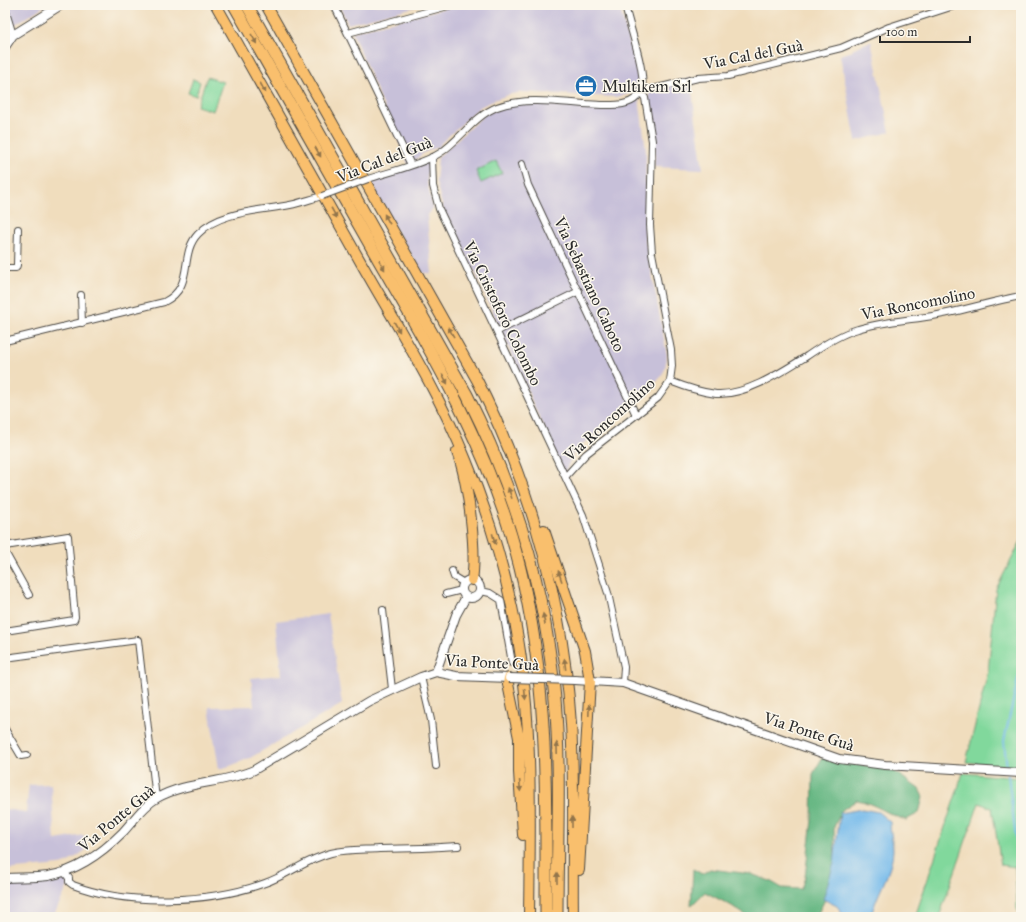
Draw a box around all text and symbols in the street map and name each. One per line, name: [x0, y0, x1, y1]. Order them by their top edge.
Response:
scale bar: [880, 18, 970, 44]
text: 100 m: [886, 25, 917, 39]
one-way arrow: [250, 33, 257, 45]
street label: Via Cal del Guà: [701, 36, 805, 74]
office icon: Multikem Srl: [573, 73, 599, 99]
place label: Multikem Srl: [602, 77, 692, 96]
one-way arrow: [259, 82, 266, 94]
street label: Via Cal del Guà: [333, 132, 435, 187]
one-way arrow: [314, 146, 321, 158]
one-way arrow: [330, 207, 337, 219]
one-way arrow: [384, 213, 391, 224]
street label: Via Sebastiano Caboto: [550, 213, 629, 355]
street label: Via Cristoforo Colombo: [459, 237, 546, 389]
one-way arrow: [378, 259, 385, 271]
street label: Via Roncomolino: [859, 283, 977, 324]
one-way arrow: [394, 321, 401, 332]
one-way arrow: [447, 326, 454, 338]
one-way arrow: [442, 373, 449, 384]
street label: Via Roncomolino: [559, 374, 659, 466]
one-way arrow: [507, 487, 513, 499]
one-way arrow: [491, 533, 497, 545]
one-way arrow: [557, 570, 563, 582]
one-way arrow: [541, 613, 547, 625]
street label: Via Ponte Guà: [444, 650, 540, 674]
one-way arrow: [562, 658, 568, 670]
one-way arrow: [522, 688, 528, 700]
one-way arrow: [586, 704, 592, 717]
street label: Via Ponte Guà: [760, 708, 857, 755]
one-way arrow: [554, 741, 560, 754]
one-way arrow: [516, 780, 523, 792]
street label: Via Ponte Guà: [73, 781, 159, 857]
one-way arrow: [569, 815, 575, 828]
one-way arrow: [554, 871, 560, 884]

